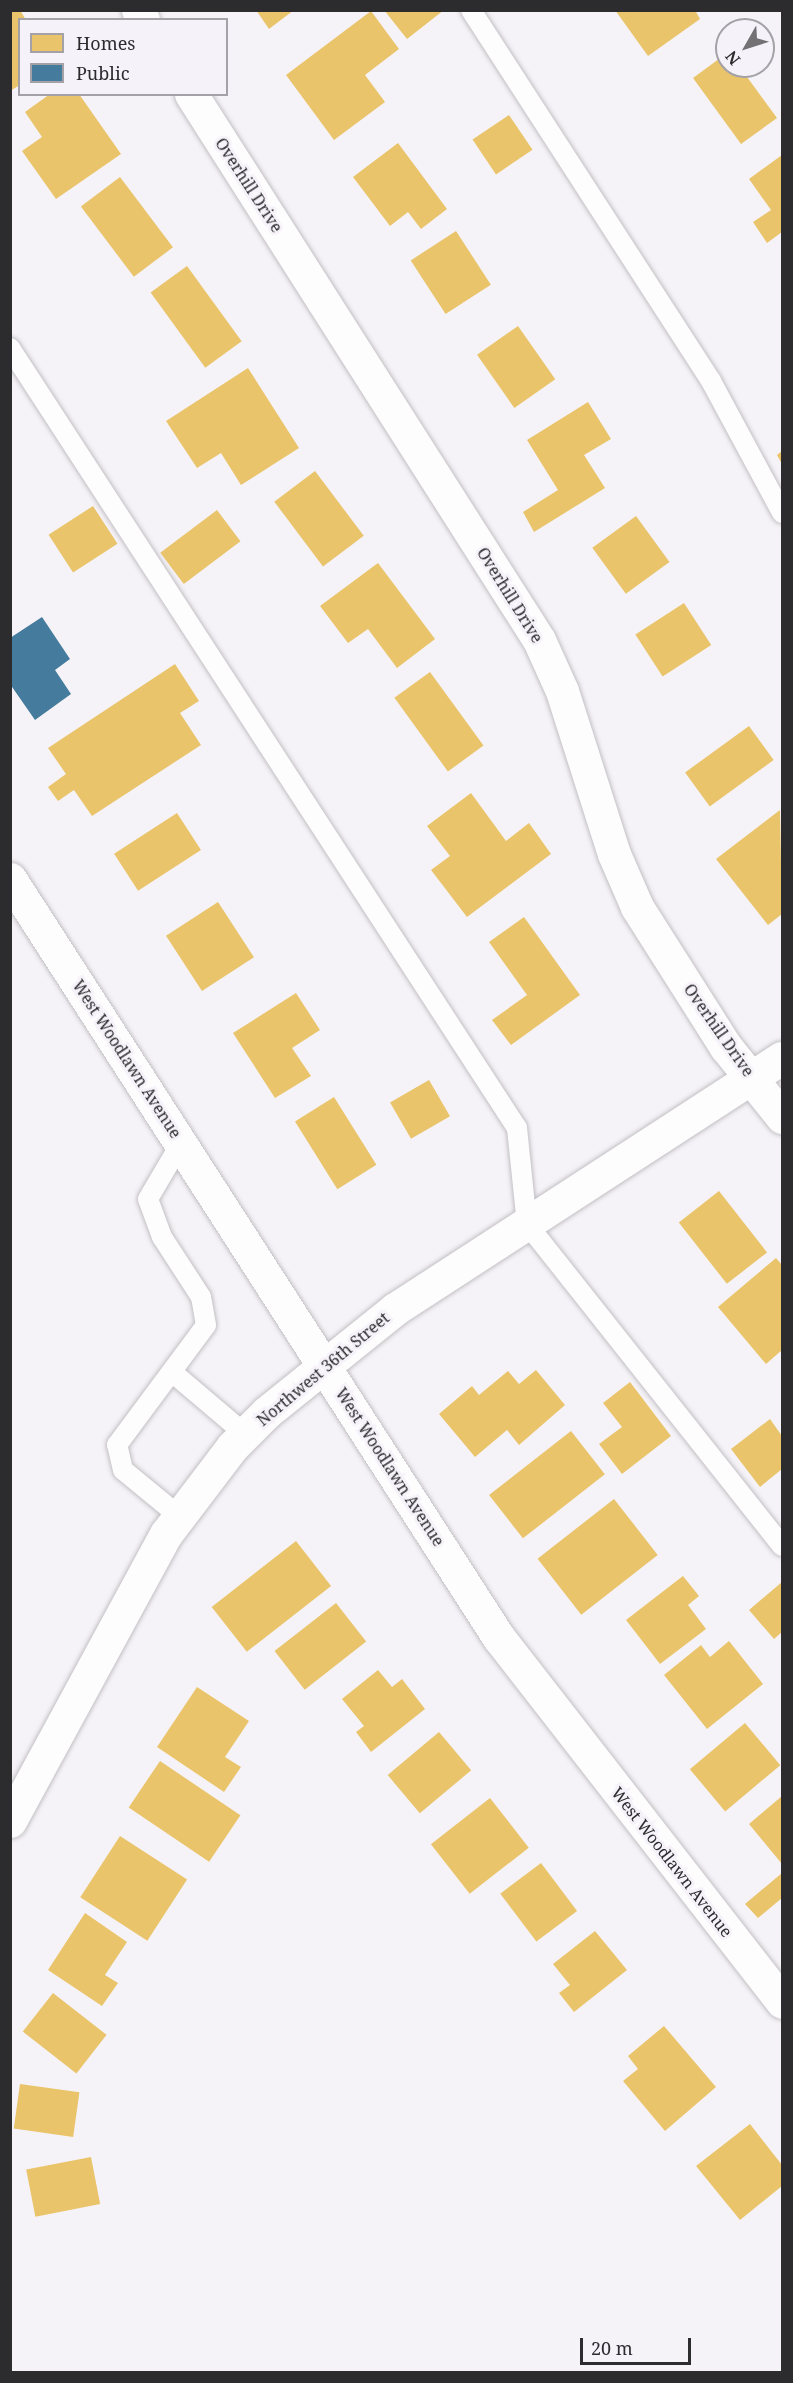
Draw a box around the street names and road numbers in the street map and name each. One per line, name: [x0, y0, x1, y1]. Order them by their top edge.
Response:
street label: Overhill Drive: [211, 134, 287, 236]
street label: Overhill Drive: [473, 544, 547, 646]
street label: West Woodlawn Avenue: [69, 976, 185, 1142]
street label: Overhill Drive: [680, 980, 758, 1080]
street label: Northwest 36th Street: [253, 1308, 393, 1430]
street label: West Woodlawn Avenue: [332, 1384, 448, 1550]
street label: West Woodlawn Avenue: [608, 1783, 736, 1941]

